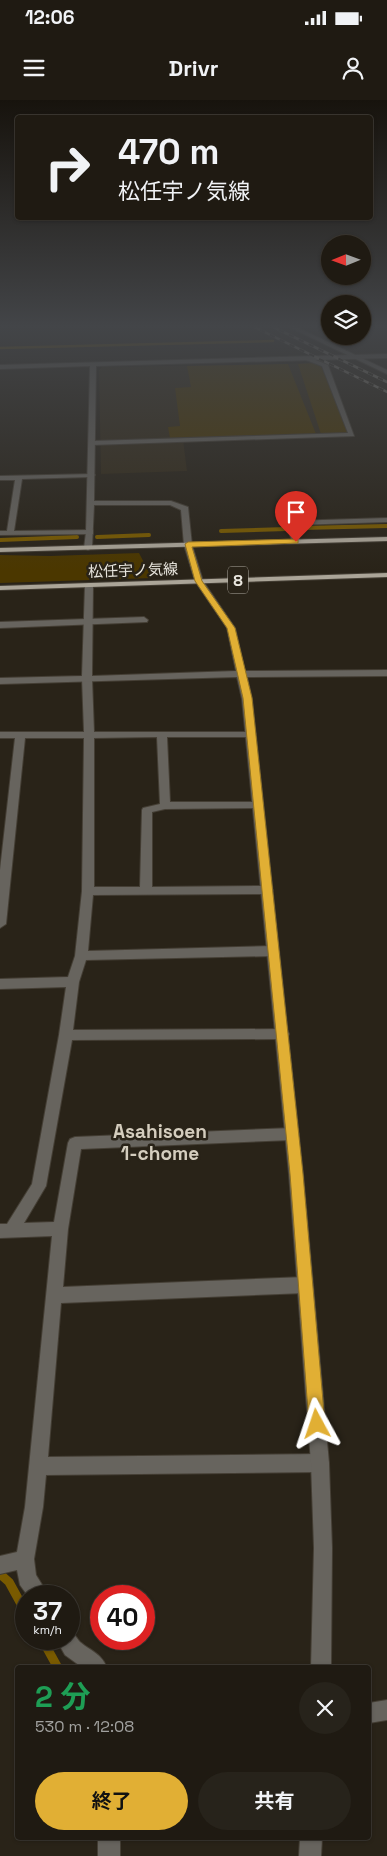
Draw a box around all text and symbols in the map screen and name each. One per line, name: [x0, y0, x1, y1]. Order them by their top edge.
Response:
text: 12:06: [25, 5, 75, 30]
icon: menu: [20, 54, 48, 82]
text: Drivr: [169, 54, 218, 82]
icon: person: [339, 54, 367, 82]
text: 470 m: [118, 130, 220, 174]
icon: right: [35, 135, 100, 200]
text: 松任宇ノ気線: [118, 177, 250, 205]
north arrow: [321, 235, 371, 285]
map controls: [321, 235, 371, 345]
button: layers: [321, 295, 371, 345]
pin: [275, 491, 317, 542]
icon: arrive: [282, 498, 310, 526]
street label: 松任宇ノ気線: [88, 559, 178, 581]
road number: 8: [228, 566, 248, 594]
district label: Asahisoen 1-chome: [113, 1119, 207, 1166]
position arrow: [290, 1397, 342, 1449]
speed limit sign: 40: [90, 1585, 155, 1650]
text: 37: [33, 1595, 62, 1627]
text: km/h: [33, 1622, 62, 1638]
text: 2 分: [35, 1677, 90, 1716]
button: close: [299, 1682, 351, 1734]
text: 530 m · 12:08: [35, 1716, 134, 1737]
button: 終了: [35, 1772, 188, 1830]
button: 共有: [198, 1772, 351, 1830]

